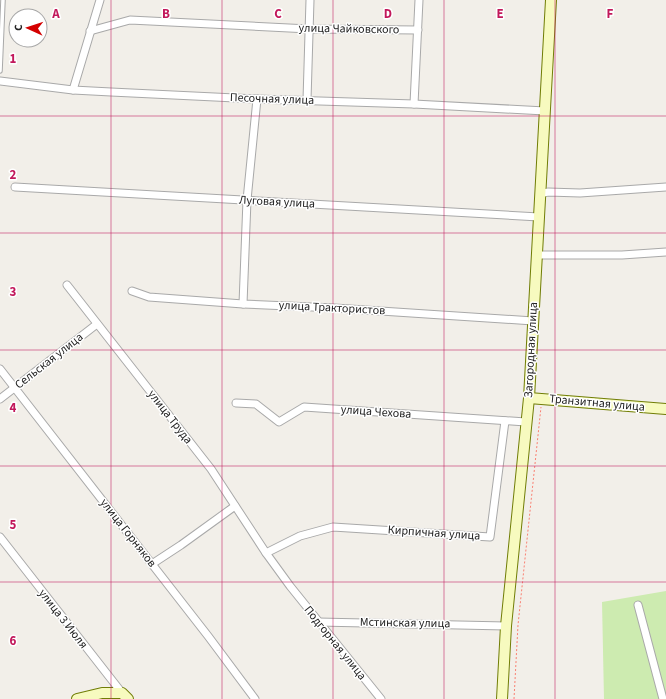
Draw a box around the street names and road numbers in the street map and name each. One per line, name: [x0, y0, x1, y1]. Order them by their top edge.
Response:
street label: улица Чайковского: [298, 20, 400, 38]
street label: Песочная улица: [230, 89, 314, 109]
street label: Луговая улица: [238, 192, 316, 212]
street label: улица Трактористов: [278, 297, 386, 319]
street label: Загородная улица: [520, 302, 542, 398]
street label: Сельская улица: [11, 329, 87, 393]
street label: улица Труда: [143, 386, 197, 448]
street label: Транзитная улица: [549, 390, 645, 416]
street label: улица Чехова: [340, 401, 412, 423]
street label: улица Горняков: [96, 495, 160, 571]
street label: Кирпичная улица: [387, 521, 481, 545]
street label: улица 3 Июля: [34, 586, 92, 652]
street label: Подгорная улица: [300, 602, 370, 684]
street label: Мстинская улица: [360, 614, 450, 632]

